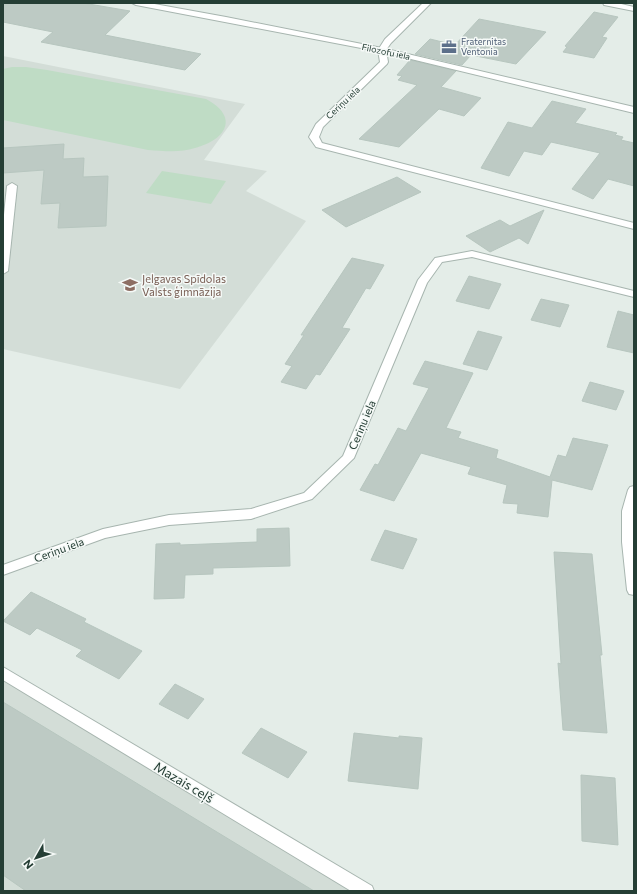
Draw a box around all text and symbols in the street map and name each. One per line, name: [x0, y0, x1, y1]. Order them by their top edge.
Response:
place label: Fraternitas Ventonia: [461, 36, 506, 57]
office icon: Fraternitas Ventonia: [440, 38, 458, 56]
street label: Filozofu iela: [361, 41, 412, 62]
street label: Ceriņu iela: [323, 84, 363, 122]
place label: Jelgavas Spīdolas Valsts ģimnāzija: [142, 272, 226, 298]
school or university icon: Jelgavas Spīdolas Valsts ģimnāzija: [121, 276, 139, 294]
street label: Ceriņu iela: [345, 398, 380, 452]
street label: Ceriņu iela: [32, 534, 86, 566]
street label: Mazais ceļš: [151, 758, 217, 807]
north arrow: [16, 838, 56, 878]
text: N: [20, 857, 35, 872]

